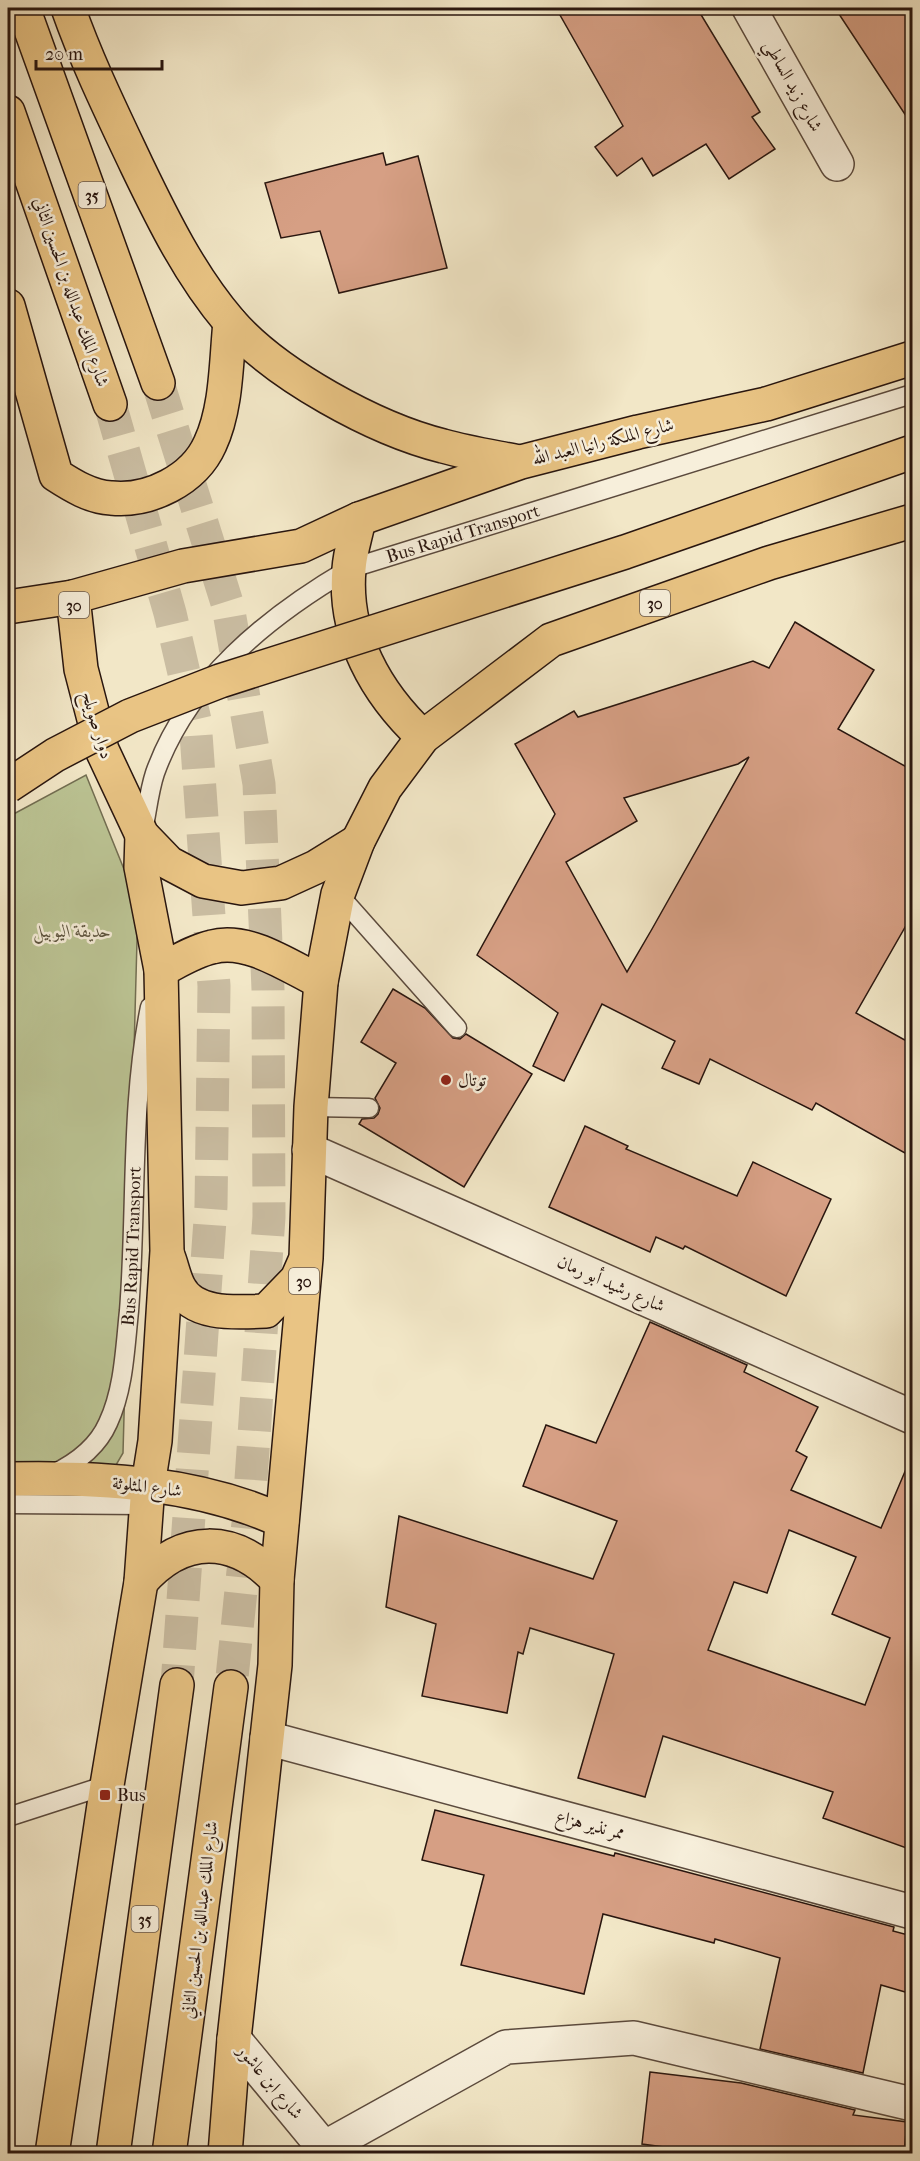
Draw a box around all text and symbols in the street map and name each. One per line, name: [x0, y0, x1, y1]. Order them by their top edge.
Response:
scale bar: [36, 33, 162, 71]
street label: شارع زيد الساطي: [754, 37, 827, 138]
text: 20 m: [45, 44, 83, 65]
road number: 35: [78, 182, 106, 208]
street label: شارع الملك عبدالله بن الحسين الثاني: [25, 194, 113, 391]
street label: شارع الملكة رانيا العبد الله: [529, 410, 677, 474]
street label: Bus Rapid Transport: [384, 500, 543, 567]
road number: 30: [640, 590, 670, 616]
road number: 30: [59, 592, 89, 618]
street label: دوار صويلح: [72, 689, 117, 763]
park label: حديقة اليوبيل: [33, 921, 111, 944]
place label: توتال: [458, 1070, 487, 1091]
marker: توتال: [439, 1073, 453, 1087]
street label: Bus Rapid Transport: [117, 1166, 145, 1327]
street label: شارع رشيد أبو رمان: [552, 1248, 669, 1321]
road number: 30: [289, 1268, 319, 1294]
street label: شارع المثلوثة: [110, 1472, 183, 1506]
place label: Bus: [117, 1785, 146, 1806]
marker: Bus: [98, 1788, 112, 1802]
street label: ممر نذير هزاع: [552, 1806, 627, 1848]
street label: شارع الملك عبدالله بن الحسين الثاني: [177, 1820, 227, 2021]
road number: 35: [132, 1906, 158, 1932]
street label: شارع ابن عاشور: [228, 2039, 307, 2126]

